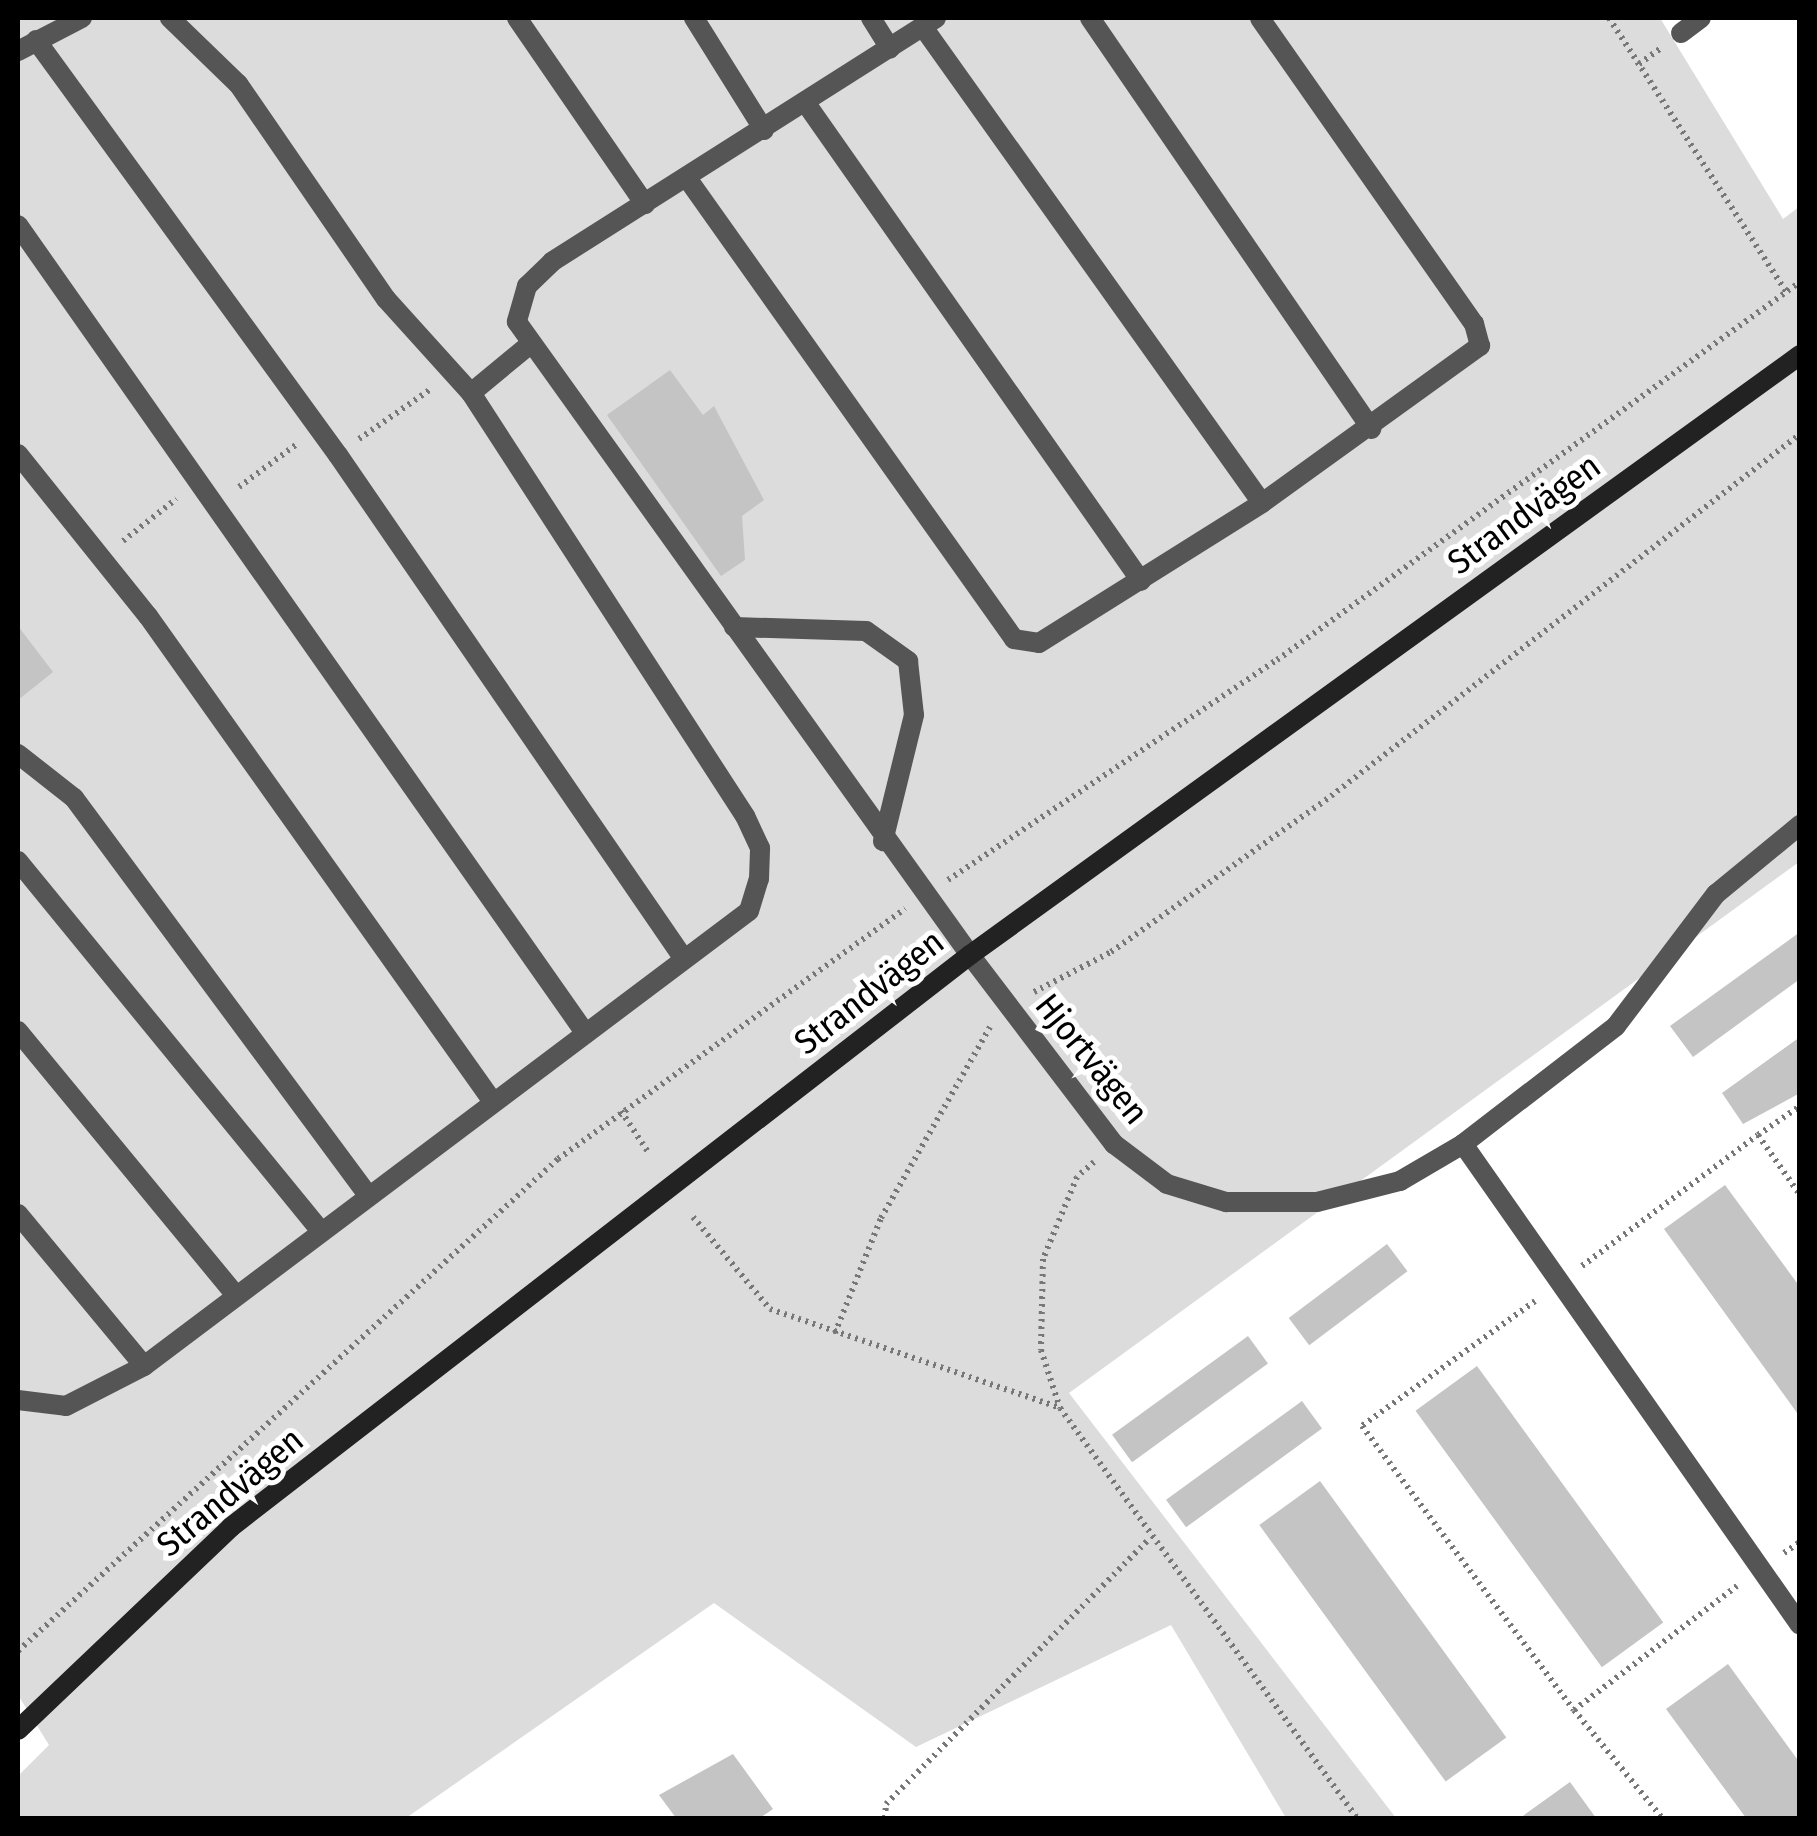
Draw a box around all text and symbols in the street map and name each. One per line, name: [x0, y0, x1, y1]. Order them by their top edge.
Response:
street label: Strandvägen: [1440, 445, 1608, 583]
street label: Strandvägen: [786, 921, 952, 1063]
street label: Hjortvägen: [1027, 985, 1157, 1133]
street label: Strandvägen: [148, 1419, 312, 1565]

